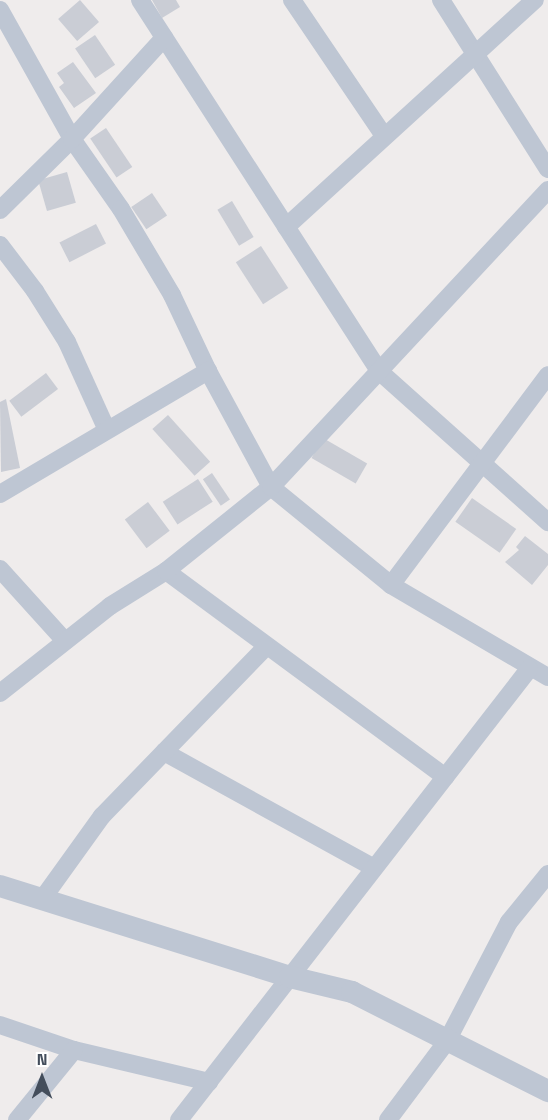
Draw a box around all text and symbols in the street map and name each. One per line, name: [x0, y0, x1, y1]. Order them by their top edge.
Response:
north arrow: [12, 1048, 72, 1108]
text: N: [37, 1049, 47, 1070]

